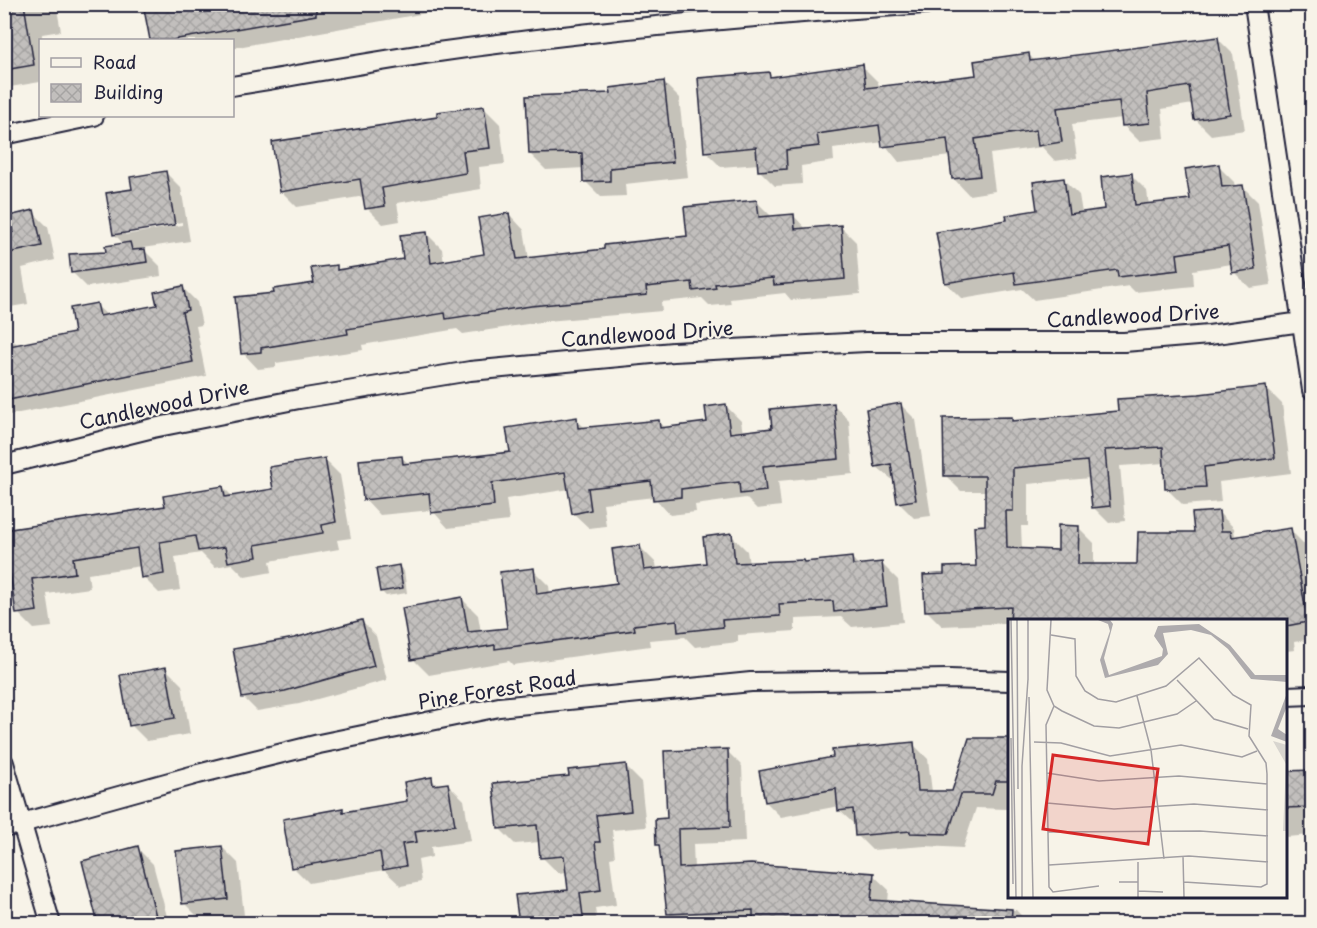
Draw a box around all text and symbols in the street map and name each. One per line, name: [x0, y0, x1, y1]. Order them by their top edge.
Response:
legend: [39, 39, 234, 117]
text: Road: [93, 48, 137, 75]
text: Building: [93, 78, 163, 105]
street label: Candlewood Drive: [1046, 295, 1220, 335]
street label: Candlewood Drive: [560, 312, 734, 354]
street label: Candlewood Drive: [76, 371, 252, 437]
inset map: [1008, 619, 1287, 898]
street label: Pine Forest Road: [416, 662, 578, 716]

